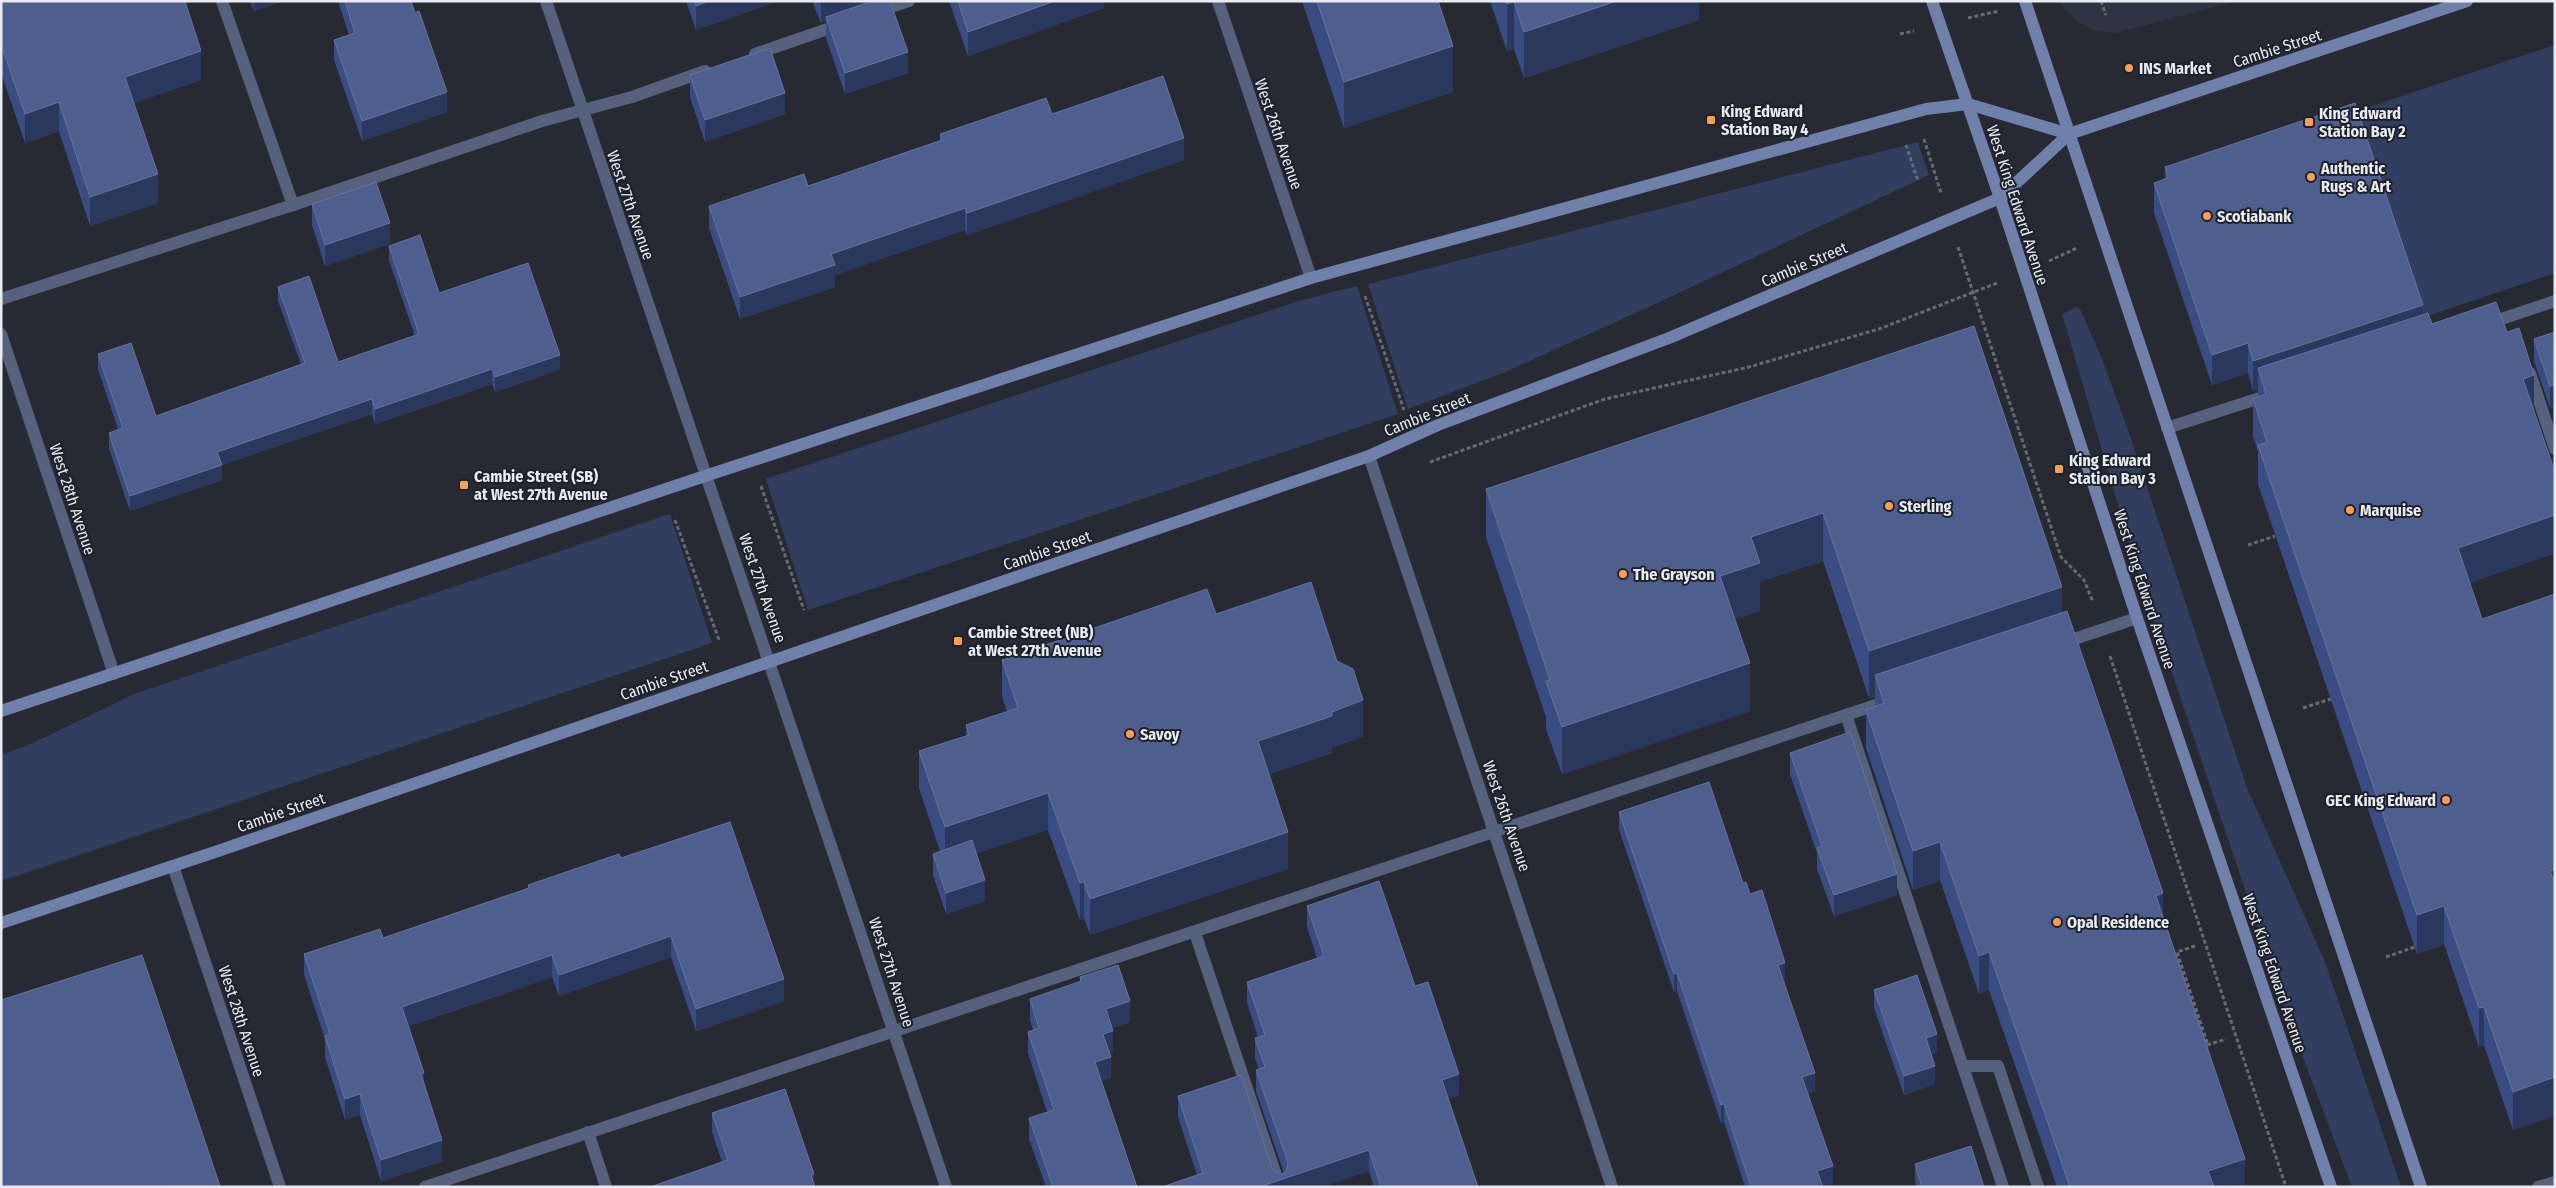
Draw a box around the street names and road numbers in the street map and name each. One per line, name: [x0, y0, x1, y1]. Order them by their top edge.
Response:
street label: Cambie Street: [2231, 25, 2324, 72]
street label: West 26th Avenue: [1251, 76, 1306, 192]
street label: West King Edward Avenue: [1983, 123, 2052, 288]
street label: West 27th Avenue: [603, 148, 658, 262]
street label: Cambie Street: [1758, 238, 1851, 291]
street label: Cambie Street: [1381, 388, 1474, 440]
street label: West 28th Avenue: [46, 441, 100, 557]
street label: West King Edward Avenue: [2110, 507, 2179, 672]
street label: Cambie Street: [1001, 526, 1094, 574]
street label: West 27th Avenue: [735, 531, 790, 645]
street label: Cambie Street: [618, 656, 711, 704]
street label: West 26th Avenue: [1479, 758, 1534, 874]
street label: Cambie Street: [235, 788, 328, 836]
street label: West King Edward Avenue: [2238, 891, 2311, 1055]
street label: West 27th Avenue: [865, 915, 918, 1030]
street label: West 28th Avenue: [215, 963, 269, 1079]

